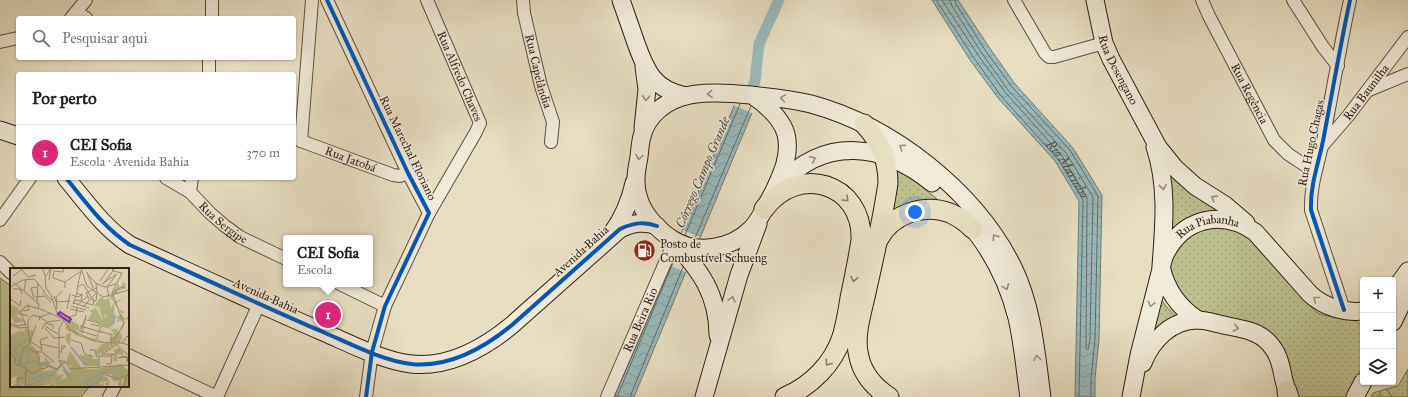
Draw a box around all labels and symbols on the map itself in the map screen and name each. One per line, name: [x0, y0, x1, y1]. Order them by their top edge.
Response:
street label: Rua Alfredo Chaves: [434, 29, 485, 123]
street label: Rua Capelândia: [522, 33, 555, 111]
street label: Rua Desengano: [1096, 34, 1141, 107]
street label: Rua Regência: [1228, 61, 1272, 127]
street label: Rua Baunilha: [1340, 61, 1392, 123]
one-way arrow: [707, 90, 713, 99]
street label: Rua Marechal Floriano: [377, 93, 439, 203]
one-way arrow: [780, 94, 786, 103]
one-way arrow: [642, 95, 651, 101]
street label: Rua Hugo Chagas: [1295, 98, 1328, 188]
water label: Córrego Campo Grande: [672, 113, 734, 231]
water label: Rio Marinho: [1042, 136, 1092, 201]
street label: Rua Jatobá: [323, 143, 379, 175]
one-way arrow: [899, 144, 906, 151]
one-way arrow: [635, 154, 643, 161]
one-way arrow: [810, 156, 817, 164]
one-way arrow: [1158, 184, 1167, 190]
one-way arrow: [841, 194, 849, 202]
one-way arrow: [1211, 195, 1218, 203]
street label: Rua Sergipe: [196, 199, 249, 246]
your location: [905, 202, 925, 222]
street label: Rua Piabanha: [1173, 212, 1242, 242]
street label: Avenida Bahia: [550, 222, 612, 280]
one-way arrow: [992, 234, 999, 241]
place label: Posto de Combustível Schueng: [660, 237, 767, 266]
fuel station icon: Posto de Combustível Schueng: [631, 238, 657, 264]
inset map: [10, 268, 129, 387]
street label: Avenida Bahia: [230, 275, 302, 317]
one-way arrow: [850, 276, 859, 282]
one-way arrow: [1002, 283, 1010, 290]
street label: Rua Beira Rio: [620, 286, 660, 354]
one-way arrow: [727, 296, 736, 303]
one-way arrow: [1314, 297, 1321, 304]
pin: 1: [315, 300, 341, 330]
one-way arrow: [1148, 301, 1156, 307]
one-way arrow: [1233, 323, 1240, 331]
one-way arrow: [1033, 355, 1042, 361]
one-way arrow: [826, 358, 833, 365]

